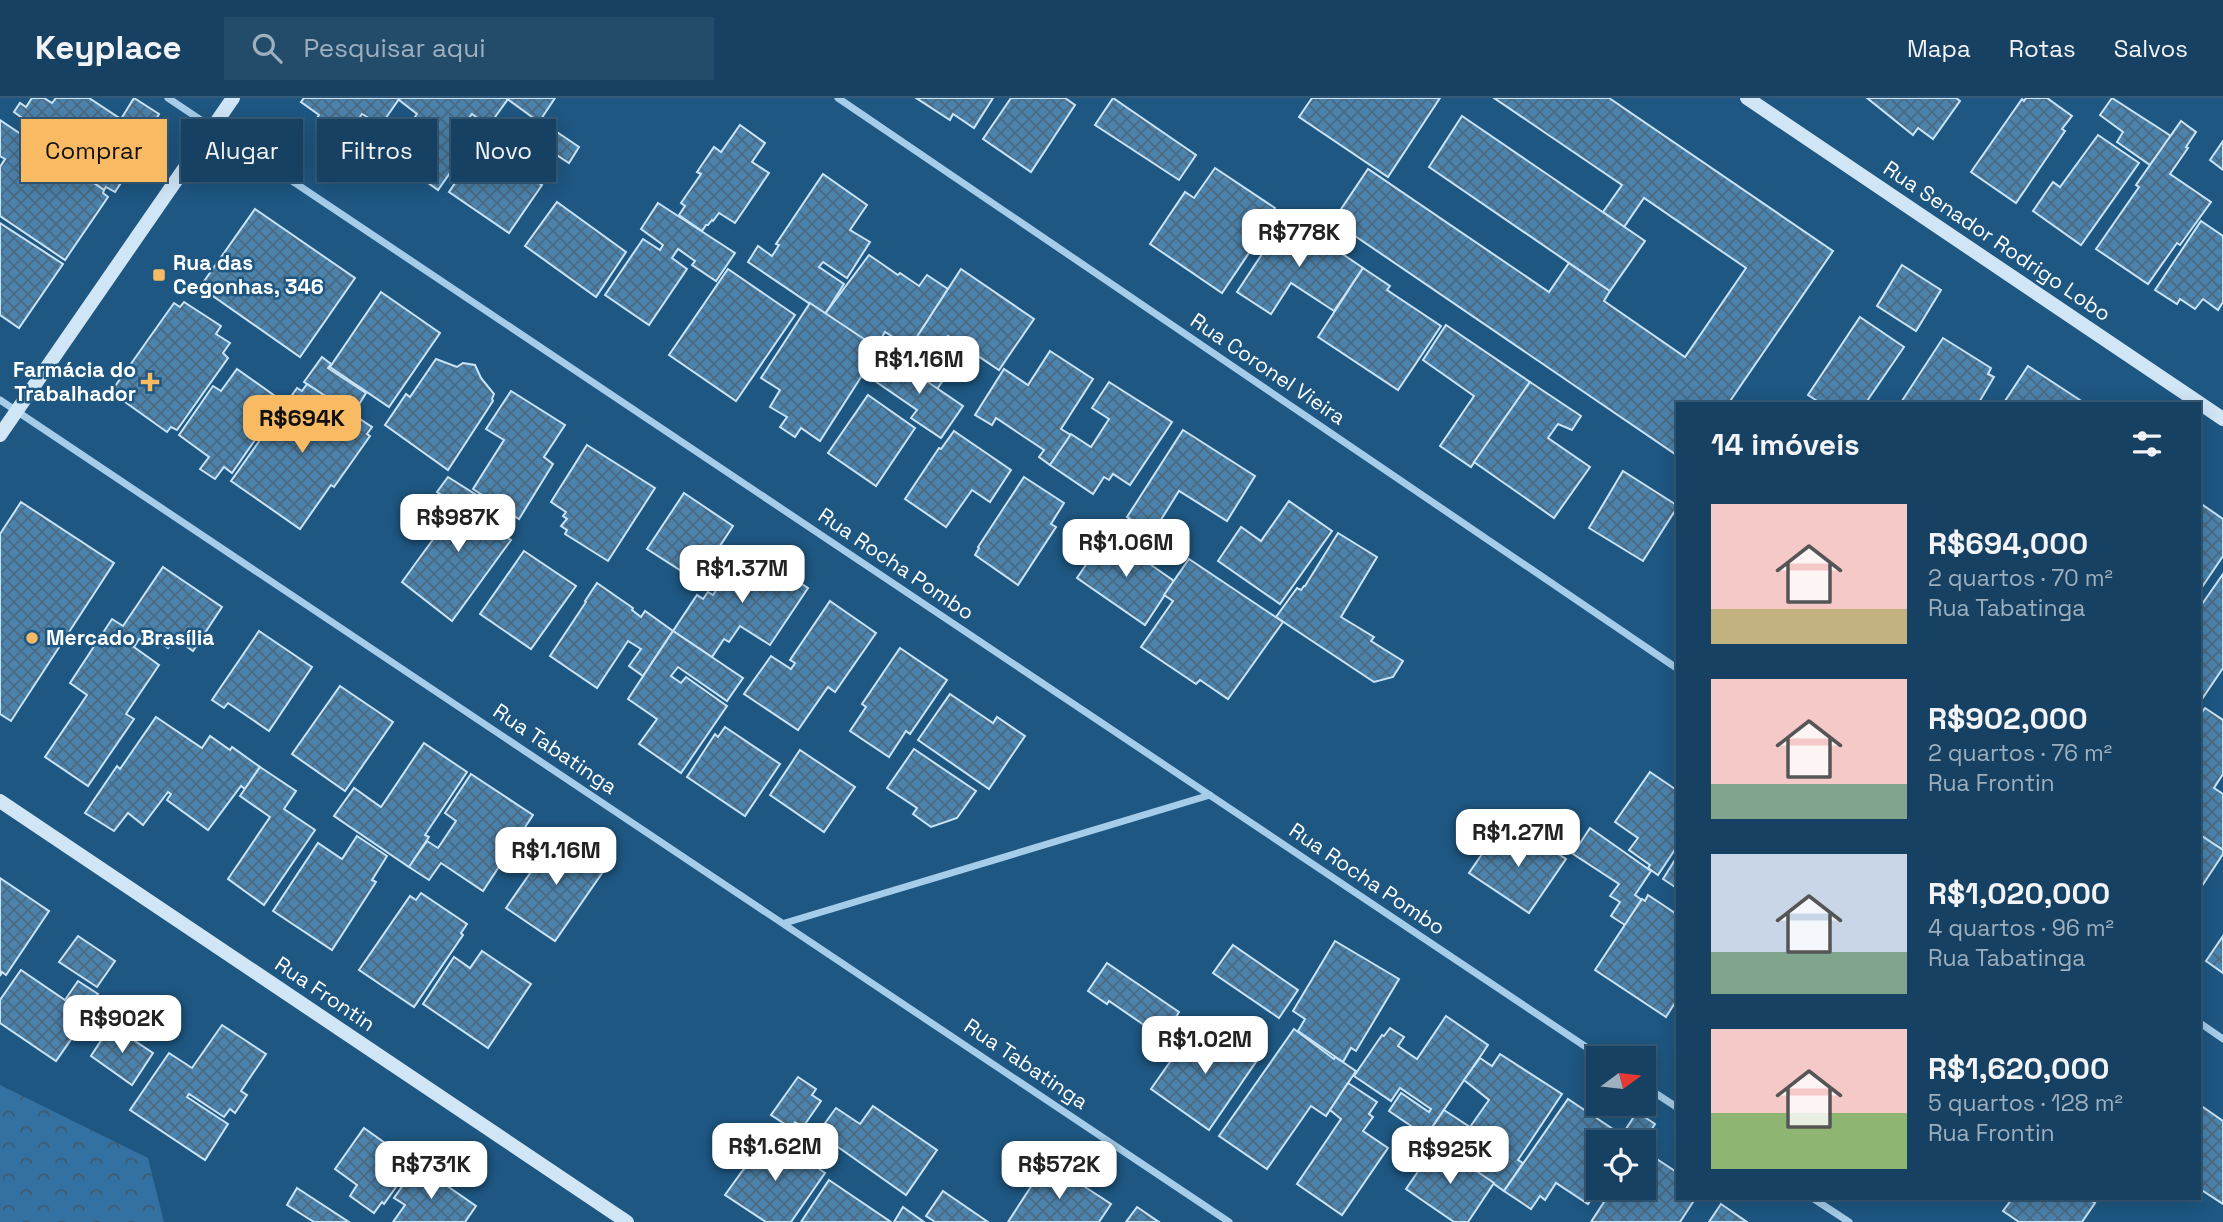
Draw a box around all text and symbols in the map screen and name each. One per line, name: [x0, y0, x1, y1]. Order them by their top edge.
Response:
search box: [224, 17, 714, 80]
text: Keyplace: [35, 27, 182, 69]
icon: search: [248, 29, 286, 67]
text: Pesquisar aqui: [304, 31, 486, 65]
text: Mapa: [1907, 33, 1971, 64]
text: Rotas: [2009, 33, 2076, 64]
text: Salvos: [2114, 33, 2188, 64]
chip: Comprar: [21, 119, 167, 182]
chip: Alugar: [181, 119, 303, 182]
chip: Filtros: [317, 119, 437, 182]
chip: Novo: [451, 119, 556, 182]
street label: Rua Senador Rodrigo Lobo: [1878, 154, 2116, 327]
pin: R$778K: [1242, 209, 1356, 269]
text: R$778K: [1258, 217, 1340, 247]
place label: Rua das Cegonhas, 346: [173, 249, 324, 300]
marker: Rua das Cegonhas, 346: [151, 267, 167, 283]
street label: Rua Coronel Vieira: [1186, 307, 1351, 431]
pin: R$1.16M: [854, 336, 984, 396]
text: R$1.16M: [874, 344, 964, 374]
place label: Farmácia do Trabalhador: [13, 356, 136, 407]
marker: Farmácia do Trabalhador: [142, 374, 158, 390]
pin: R$694K: [245, 396, 359, 455]
text: R$694K: [259, 403, 345, 433]
text: 14 imóveis: [1711, 425, 1860, 464]
icon: filters: [2128, 425, 2166, 463]
pin: R$987K: [401, 494, 515, 554]
street label: Rua Rocha Pombo: [813, 501, 979, 626]
text: R$987K: [416, 502, 500, 532]
pin: R$1.06M: [1061, 519, 1191, 579]
text: R$694,000: [1928, 524, 2088, 563]
text: R$1.06M: [1079, 527, 1173, 557]
icon: home: [1767, 532, 1851, 616]
pin: R$1.37M: [677, 546, 807, 605]
text: R$1.37M: [696, 553, 788, 583]
text: 2 quartos · 70 m²: [1928, 563, 2113, 593]
text: Rua Tabatinga: [1928, 593, 2085, 623]
place label: Mercado Brasília: [46, 624, 214, 651]
marker: Mercado Brasília: [24, 630, 40, 646]
street label: Rua Tabatinga: [488, 697, 622, 800]
text: R$902,000: [1928, 699, 2088, 738]
icon: home: [1767, 707, 1851, 791]
text: 2 quartos · 76 m²: [1928, 738, 2112, 768]
text: Rua Frontin: [1928, 768, 2055, 798]
pin: R$1.27M: [1453, 810, 1583, 869]
street label: Rua Rocha Pombo: [1284, 816, 1450, 941]
text: R$1.27M: [1472, 817, 1564, 847]
pin: R$1.16M: [491, 828, 621, 887]
text: R$1.16M: [511, 835, 601, 865]
text: R$1,020,000: [1928, 874, 2110, 913]
icon: home: [1767, 882, 1851, 966]
text: 4 quartos · 96 m²: [1928, 913, 2114, 943]
text: Rua Tabatinga: [1928, 943, 2085, 973]
street label: Rua Frontin: [270, 950, 381, 1037]
pin: R$902K: [65, 996, 179, 1055]
text: R$902K: [79, 1003, 165, 1033]
street label: Rua Tabatinga: [959, 1012, 1093, 1115]
pin: R$1.02M: [1140, 1016, 1270, 1076]
text: R$1.02M: [1158, 1024, 1252, 1054]
north arrow: [1586, 1046, 1656, 1116]
map controls: [1586, 1046, 1656, 1200]
text: R$1,620,000: [1928, 1049, 2109, 1088]
icon: home: [1767, 1057, 1851, 1141]
text: 5 quartos · 128 m²: [1928, 1088, 2123, 1118]
text: Rua Frontin: [1928, 1118, 2055, 1148]
pin: R$1.62M: [710, 1124, 840, 1183]
pin: R$925K: [1393, 1126, 1507, 1186]
button: locate: [1586, 1130, 1656, 1200]
text: R$1.62M: [728, 1131, 822, 1161]
text: R$925K: [1408, 1134, 1492, 1164]
pin: R$731K: [374, 1142, 488, 1201]
pin: R$572K: [1002, 1142, 1116, 1201]
text: R$731K: [391, 1149, 471, 1179]
text: R$572K: [1018, 1149, 1100, 1179]

